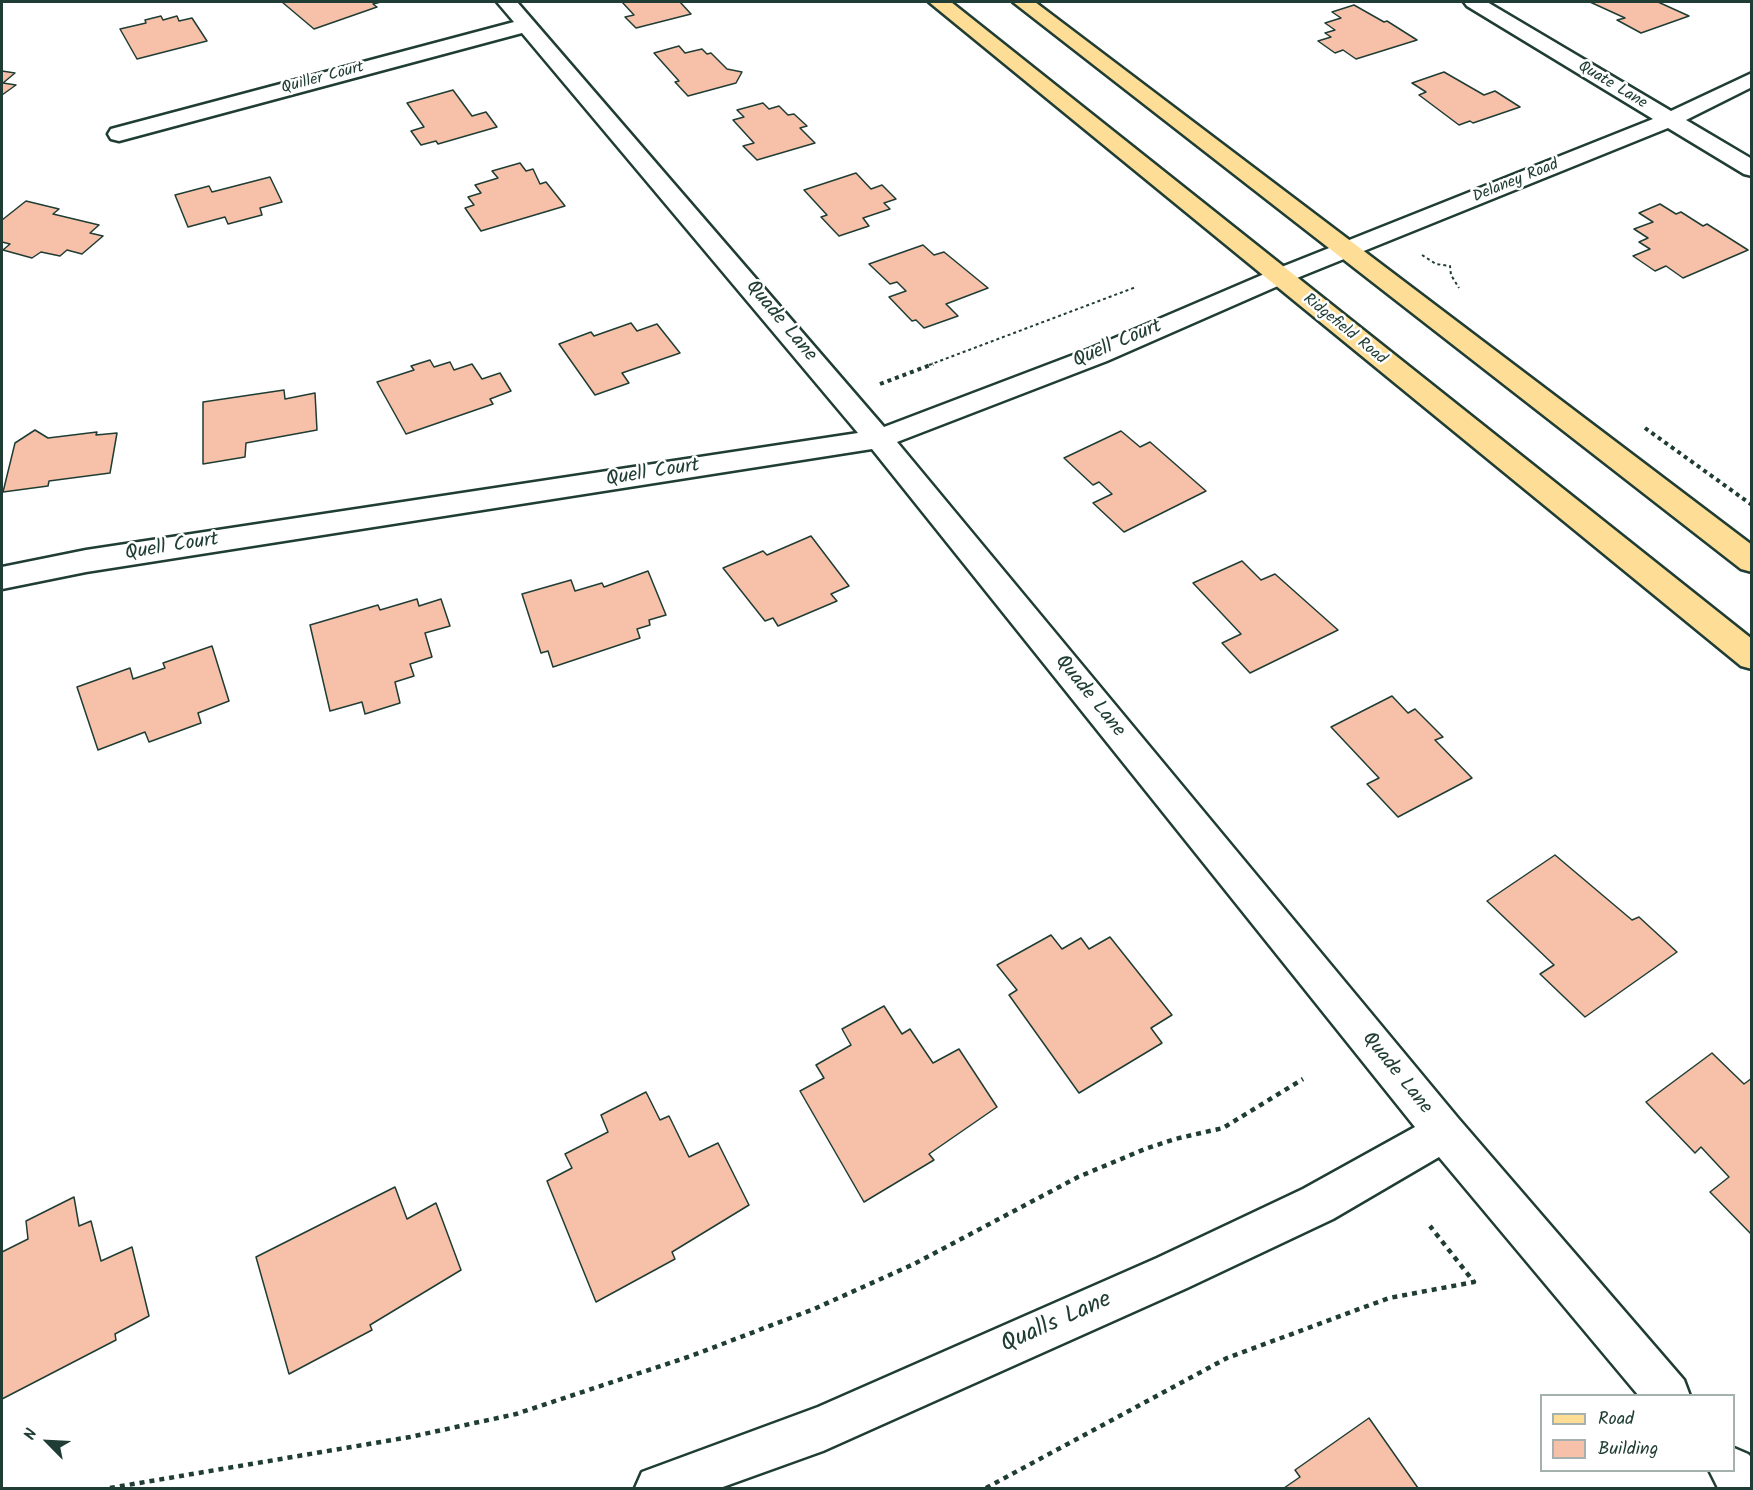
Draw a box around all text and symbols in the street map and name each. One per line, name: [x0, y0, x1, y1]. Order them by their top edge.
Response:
street label: Quate Lane: [1574, 58, 1650, 114]
street label: Quiller Court: [280, 59, 366, 99]
street label: Delaney Road: [1470, 156, 1562, 208]
street label: Quade Lane: [739, 276, 821, 368]
street label: Ridgefield Road: [1298, 290, 1390, 370]
street label: Quell Court: [1070, 316, 1166, 374]
street label: Quell Court: [605, 455, 701, 493]
street label: Quell Court: [124, 529, 220, 567]
street label: Quade Lane: [1049, 651, 1129, 743]
street label: Quade Lane: [1356, 1028, 1436, 1120]
street label: Qualls Lane: [997, 1287, 1117, 1361]
legend: [1540, 1394, 1735, 1472]
text: Road: [1598, 1405, 1634, 1434]
north arrow: [18, 1412, 78, 1472]
text: N: [18, 1425, 45, 1444]
text: Building: [1598, 1435, 1658, 1464]

